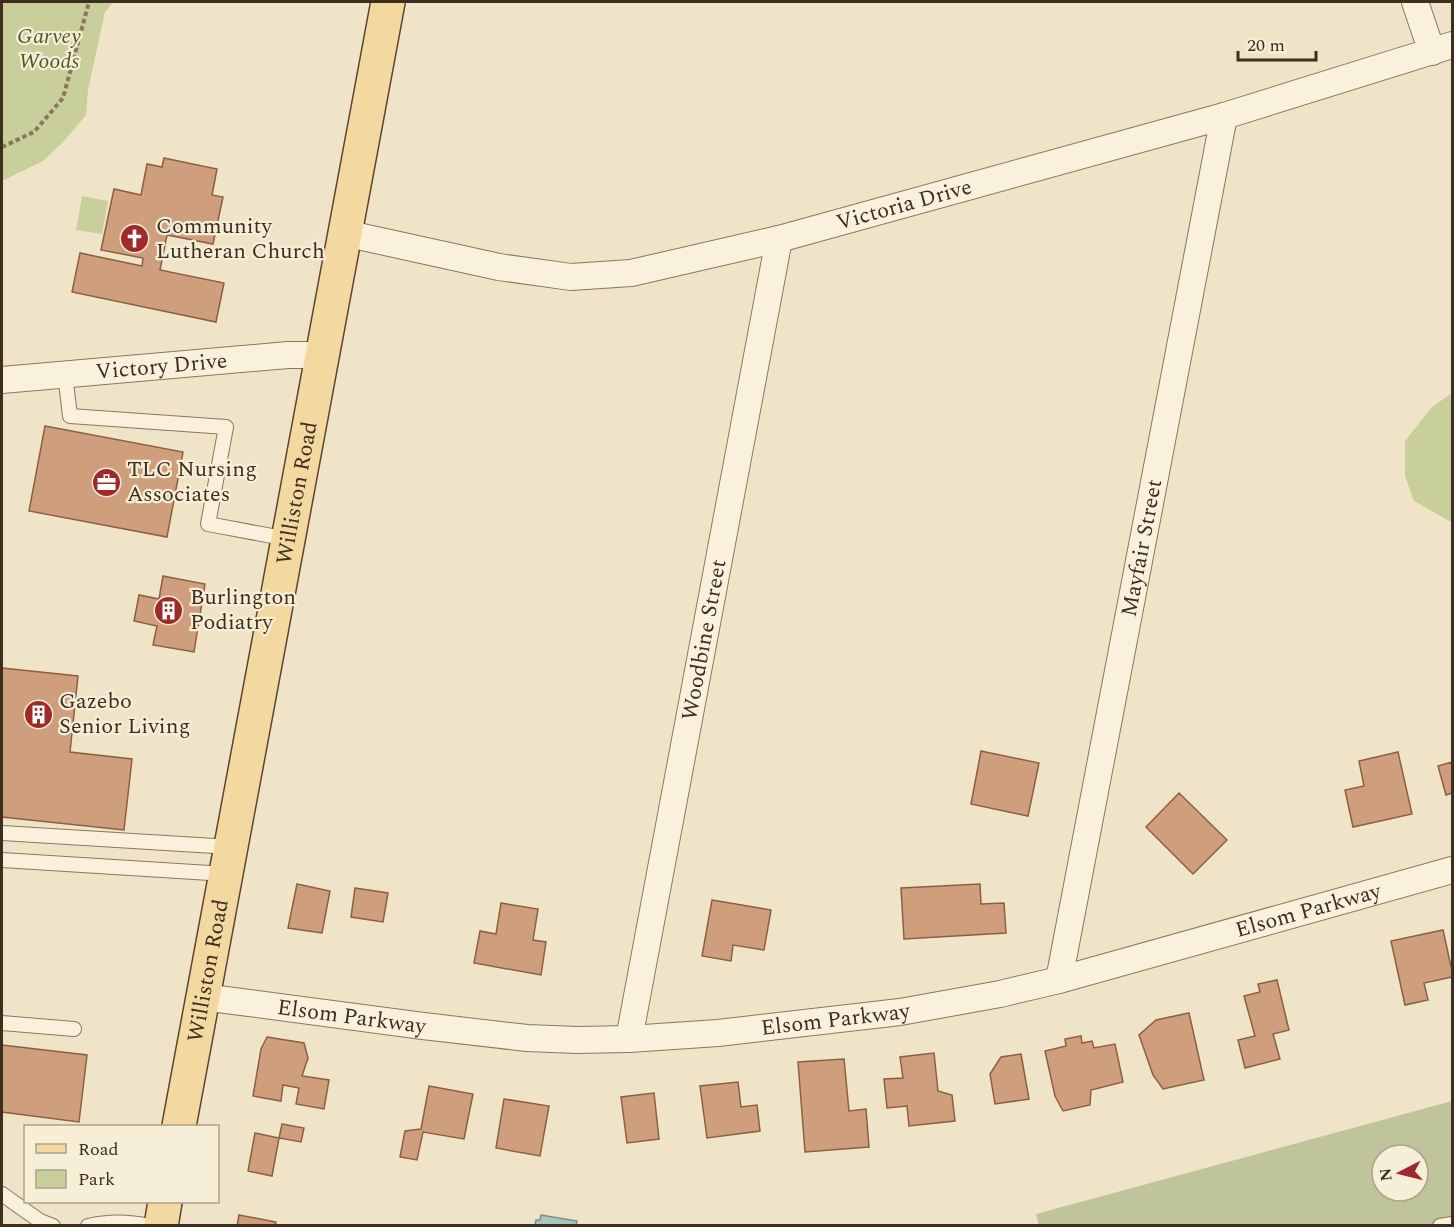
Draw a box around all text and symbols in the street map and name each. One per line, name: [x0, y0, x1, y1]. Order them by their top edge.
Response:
park label: Garvey Woods: [17, 20, 81, 78]
scale bar: [1238, 24, 1316, 62]
text: 20 m: [1247, 32, 1285, 59]
street label: Victoria Drive: [832, 170, 975, 239]
place label: Community Lutheran Church: [156, 210, 325, 268]
church icon: Community Lutheran Church: [119, 223, 151, 255]
street label: Victory Drive: [94, 344, 229, 388]
street label: Williston Road: [267, 419, 326, 567]
place label: TLC Nursing Associates: [127, 453, 257, 511]
office icon: TLC Nursing Associates: [90, 466, 122, 498]
street label: Mayfair Street: [1112, 476, 1171, 619]
street label: Woodbine Street: [673, 556, 735, 723]
place label: Burlington Podiatry: [190, 581, 296, 639]
building icon: Burlington Podiatry: [153, 594, 185, 626]
place label: Gazebo Senior Living: [59, 685, 190, 743]
building icon: Gazebo Senior Living: [22, 698, 54, 730]
street label: Elsom Parkway: [1232, 874, 1386, 946]
street label: Williston Road: [178, 896, 237, 1045]
street label: Elsom Parkway: [275, 990, 430, 1043]
street label: Elsom Parkway: [759, 994, 914, 1044]
legend: [24, 1125, 219, 1203]
text: Road: [78, 1136, 119, 1163]
north arrow: [1370, 1143, 1430, 1203]
text: Park: [78, 1166, 115, 1193]
text: N: [1373, 1167, 1399, 1183]

